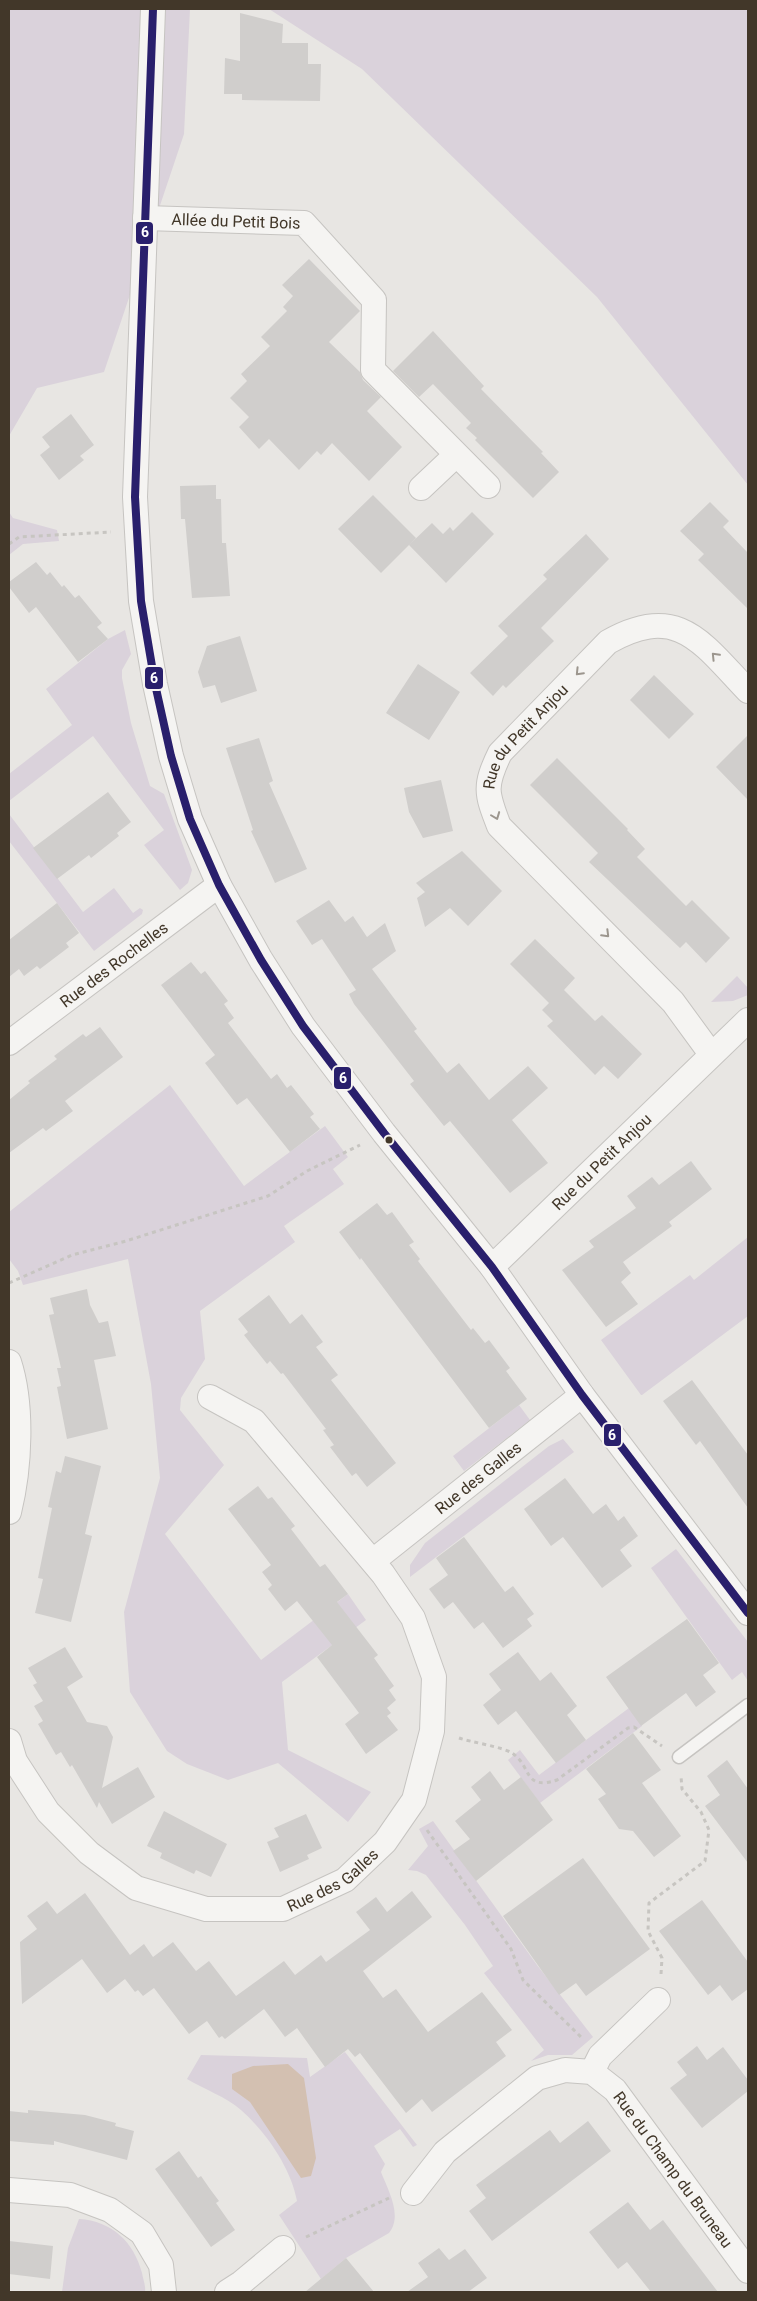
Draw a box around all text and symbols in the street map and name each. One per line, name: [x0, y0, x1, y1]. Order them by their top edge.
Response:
street label: Allée du Petit Bois: [171, 209, 301, 232]
line badge: 6: [135, 221, 154, 245]
text: 6: [141, 224, 149, 240]
one-way arrow: [711, 653, 720, 662]
line badge: 6: [144, 666, 164, 690]
one-way arrow: [575, 666, 584, 675]
text: 6: [150, 670, 158, 686]
street label: Rue du Petit Anjou: [479, 680, 572, 790]
one-way arrow: [490, 812, 500, 820]
street label: Rue des Rochelles: [56, 918, 171, 1011]
one-way arrow: [600, 929, 609, 938]
line badge: 6: [333, 1066, 352, 1090]
text: 6: [339, 1070, 347, 1086]
street label: Rue du Petit Anjou: [548, 1109, 655, 1214]
unlabelled marker: [384, 1135, 394, 1145]
line badge: 6: [603, 1423, 622, 1447]
text: 6: [608, 1427, 616, 1443]
street label: Rue des Galles: [431, 1438, 525, 1518]
street label: Rue des Galles: [284, 1844, 382, 1915]
street label: Rue du Champ du Bruneau: [610, 2088, 737, 2251]

